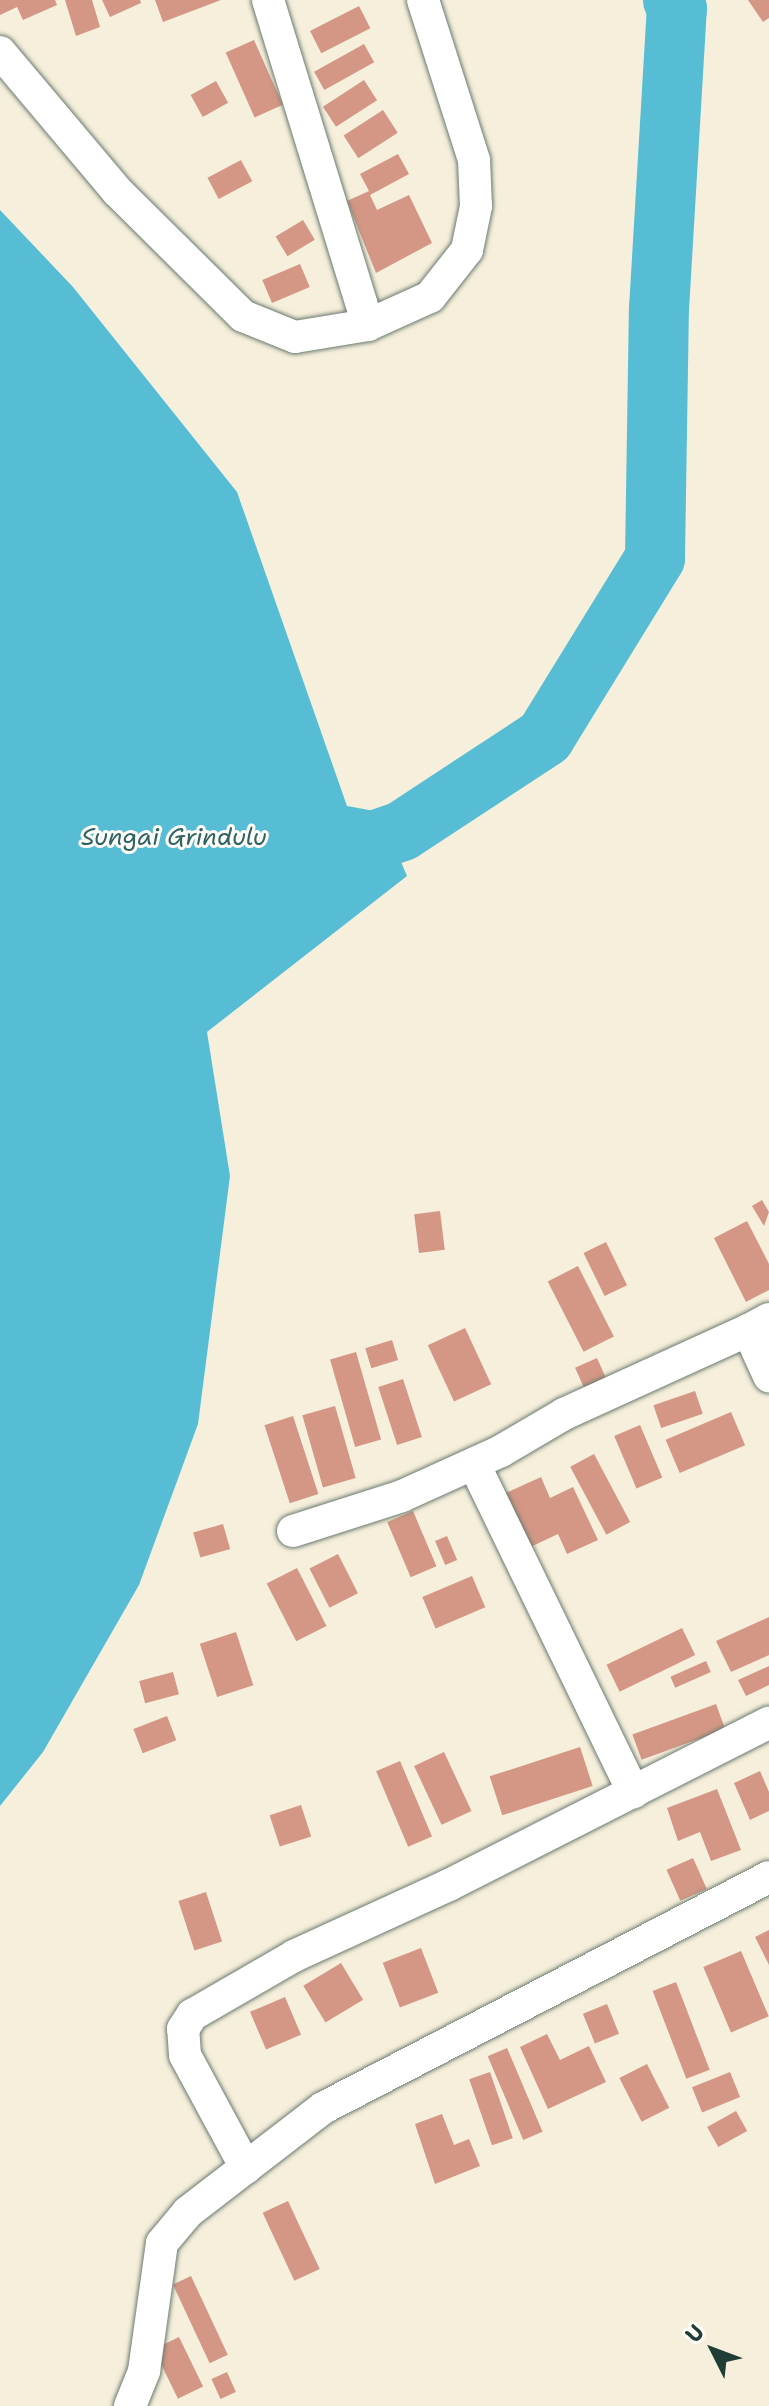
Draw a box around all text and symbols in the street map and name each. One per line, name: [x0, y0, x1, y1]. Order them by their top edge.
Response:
water label: Sungai Grindulu: [81, 824, 267, 852]
north arrow: [673, 2310, 753, 2390]
text: U: [679, 2318, 711, 2349]

